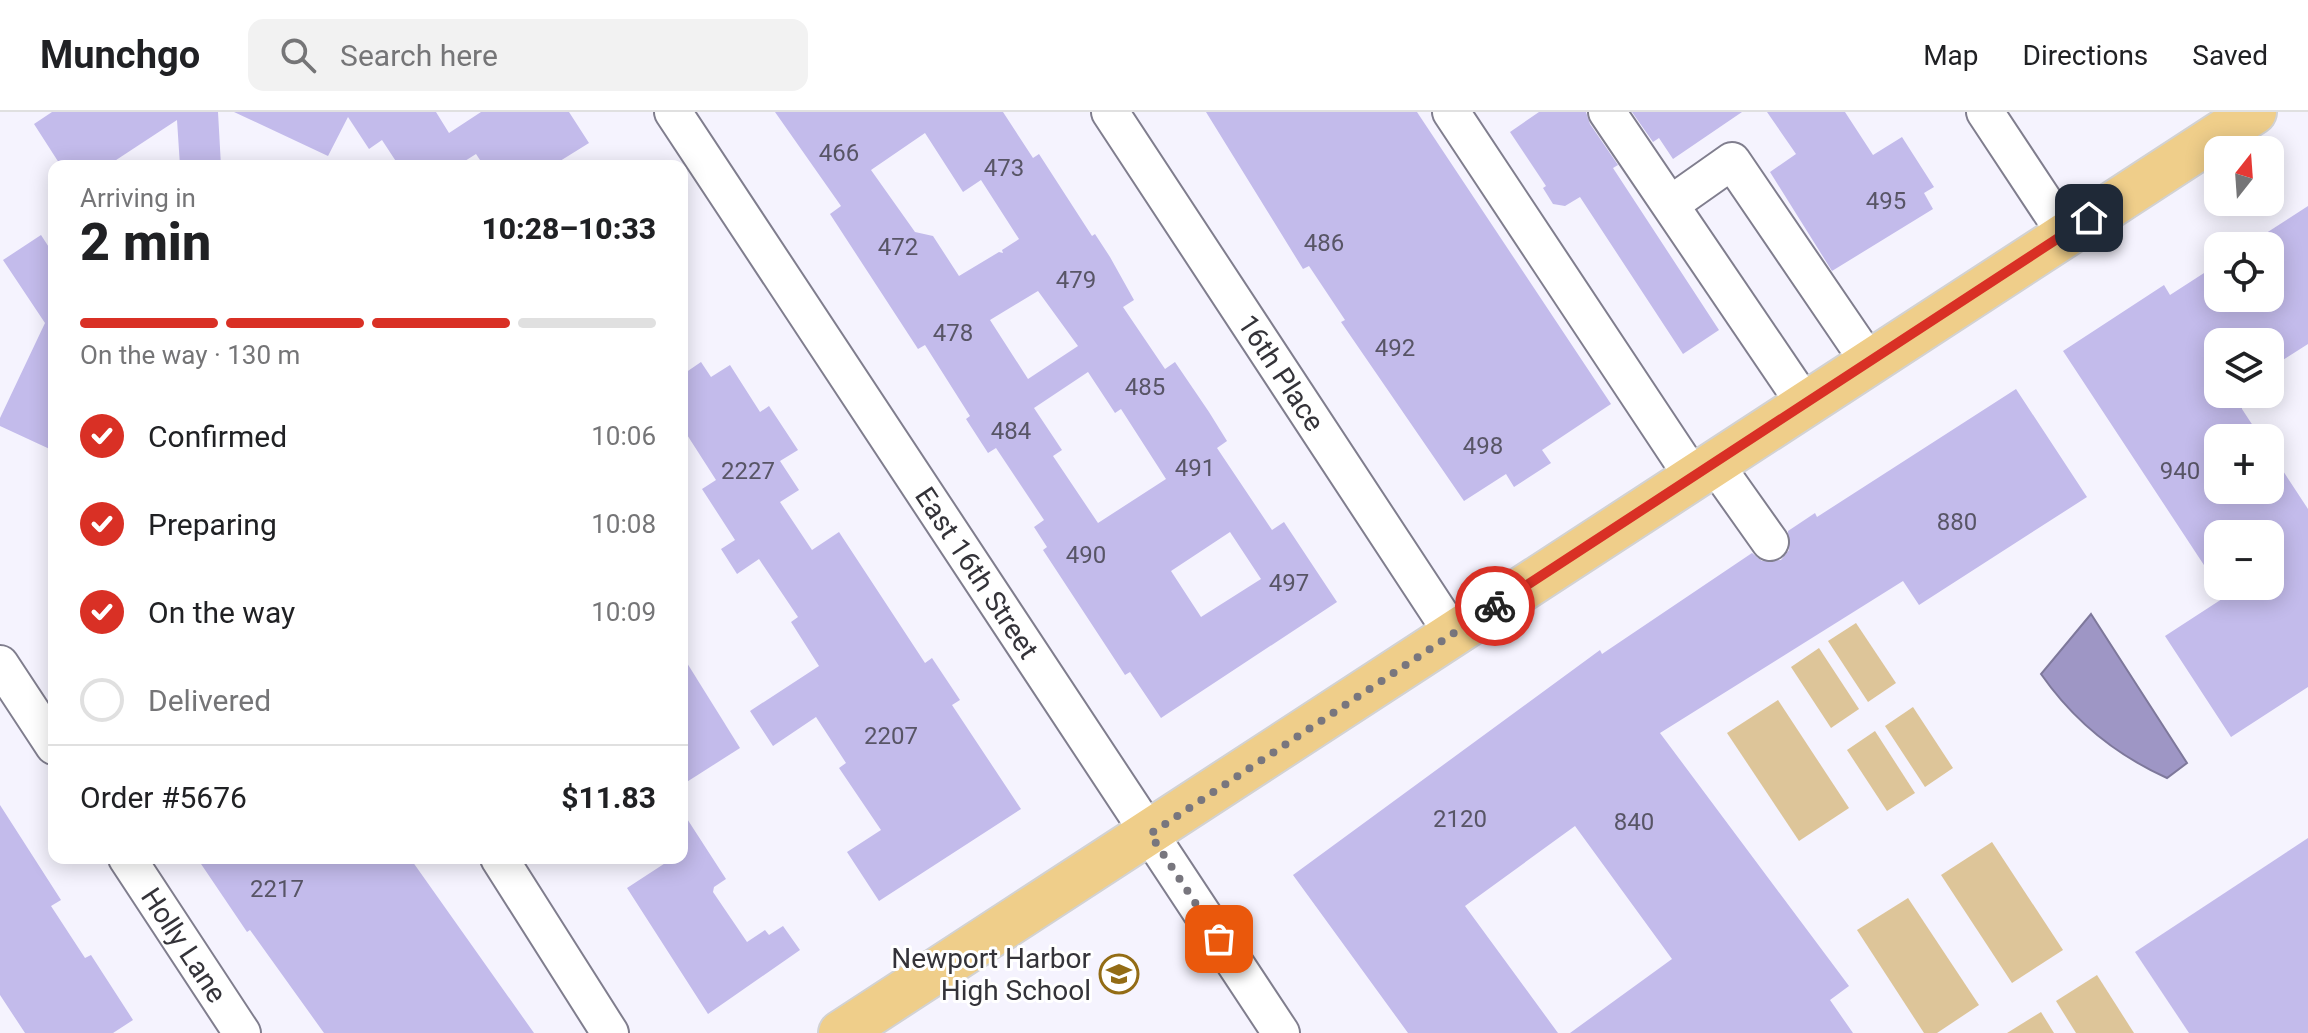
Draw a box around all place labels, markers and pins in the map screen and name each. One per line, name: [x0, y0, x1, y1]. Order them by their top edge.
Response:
pin: [2055, 184, 2123, 252]
pin: [1185, 905, 1253, 973]
place label: Newport Harbor High School: [891, 942, 1091, 1007]
school or university icon: Newport Harbor High School: [1098, 953, 1140, 995]

